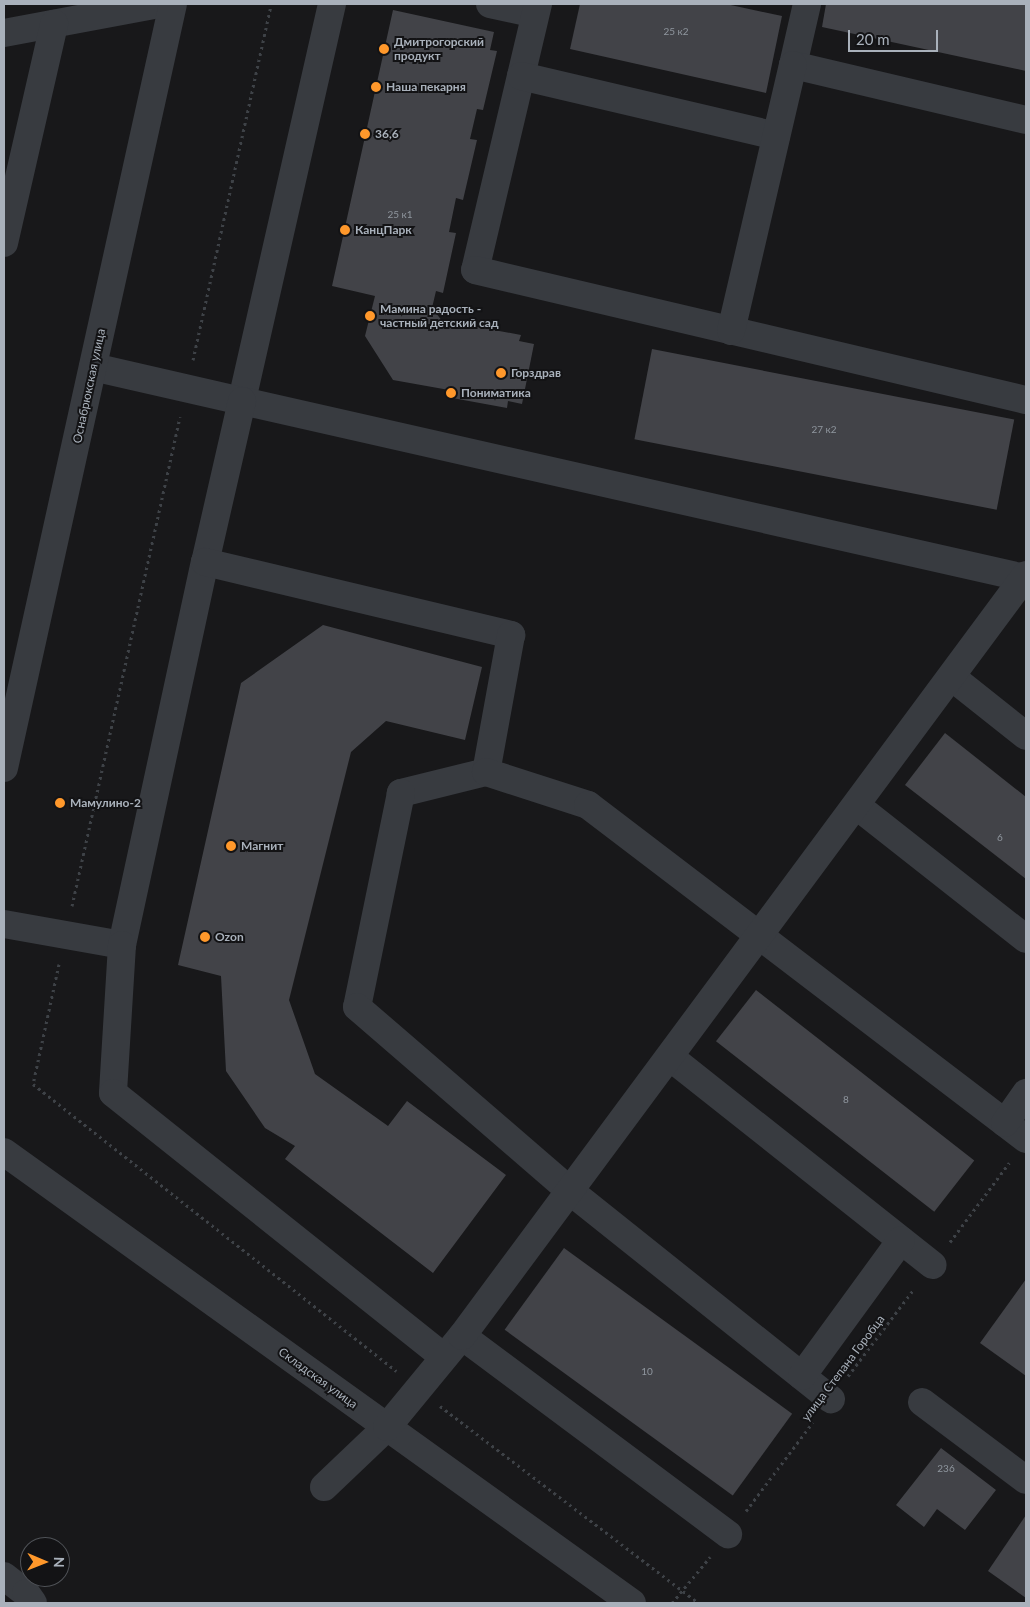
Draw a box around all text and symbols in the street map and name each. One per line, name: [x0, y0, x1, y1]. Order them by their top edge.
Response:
scale bar: [850, 20, 940, 52]
house number: 25 к2: [663, 26, 689, 38]
text: 20 m: [856, 30, 890, 48]
place label: Дмитрогорский продукт: [394, 35, 484, 63]
marker: Дмитрогорский продукт: [378, 43, 390, 55]
place label: Наша пекарня: [386, 80, 466, 94]
marker: Наша пекарня: [370, 81, 382, 93]
place label: 36,6: [375, 127, 399, 141]
marker: 36,6: [359, 128, 371, 140]
house number: 25 к1: [387, 209, 413, 221]
place label: КанцПарк: [355, 223, 412, 237]
marker: КанцПарк: [339, 224, 351, 236]
place label: Мамина радость - частный детский сад: [380, 302, 499, 330]
marker: Мамина радость - частный детский сад: [364, 310, 376, 322]
street label: Оснабрюкская улица: [70, 327, 108, 445]
place label: Горздрав: [511, 366, 561, 380]
marker: Горздрав: [495, 367, 507, 379]
place label: Пониматика: [461, 386, 531, 400]
marker: Пониматика: [445, 387, 457, 399]
house number: 27 к2: [811, 424, 837, 436]
place label: Мамулино-2: [70, 796, 141, 810]
marker: Мамулино-2: [54, 797, 66, 809]
house number: 6: [997, 832, 1003, 844]
place label: Магнит: [241, 839, 283, 853]
marker: Магнит: [225, 840, 237, 852]
place label: Ozon: [215, 930, 244, 944]
marker: Ozon: [199, 931, 211, 943]
house number: 8: [843, 1094, 849, 1106]
street label: улица Степана Горобца: [798, 1312, 888, 1424]
street label: Складская улица: [276, 1345, 360, 1411]
house number: 10: [641, 1366, 653, 1378]
house number: 236: [937, 1463, 955, 1475]
north arrow: [20, 1537, 70, 1587]
text: N: [51, 1557, 68, 1568]

